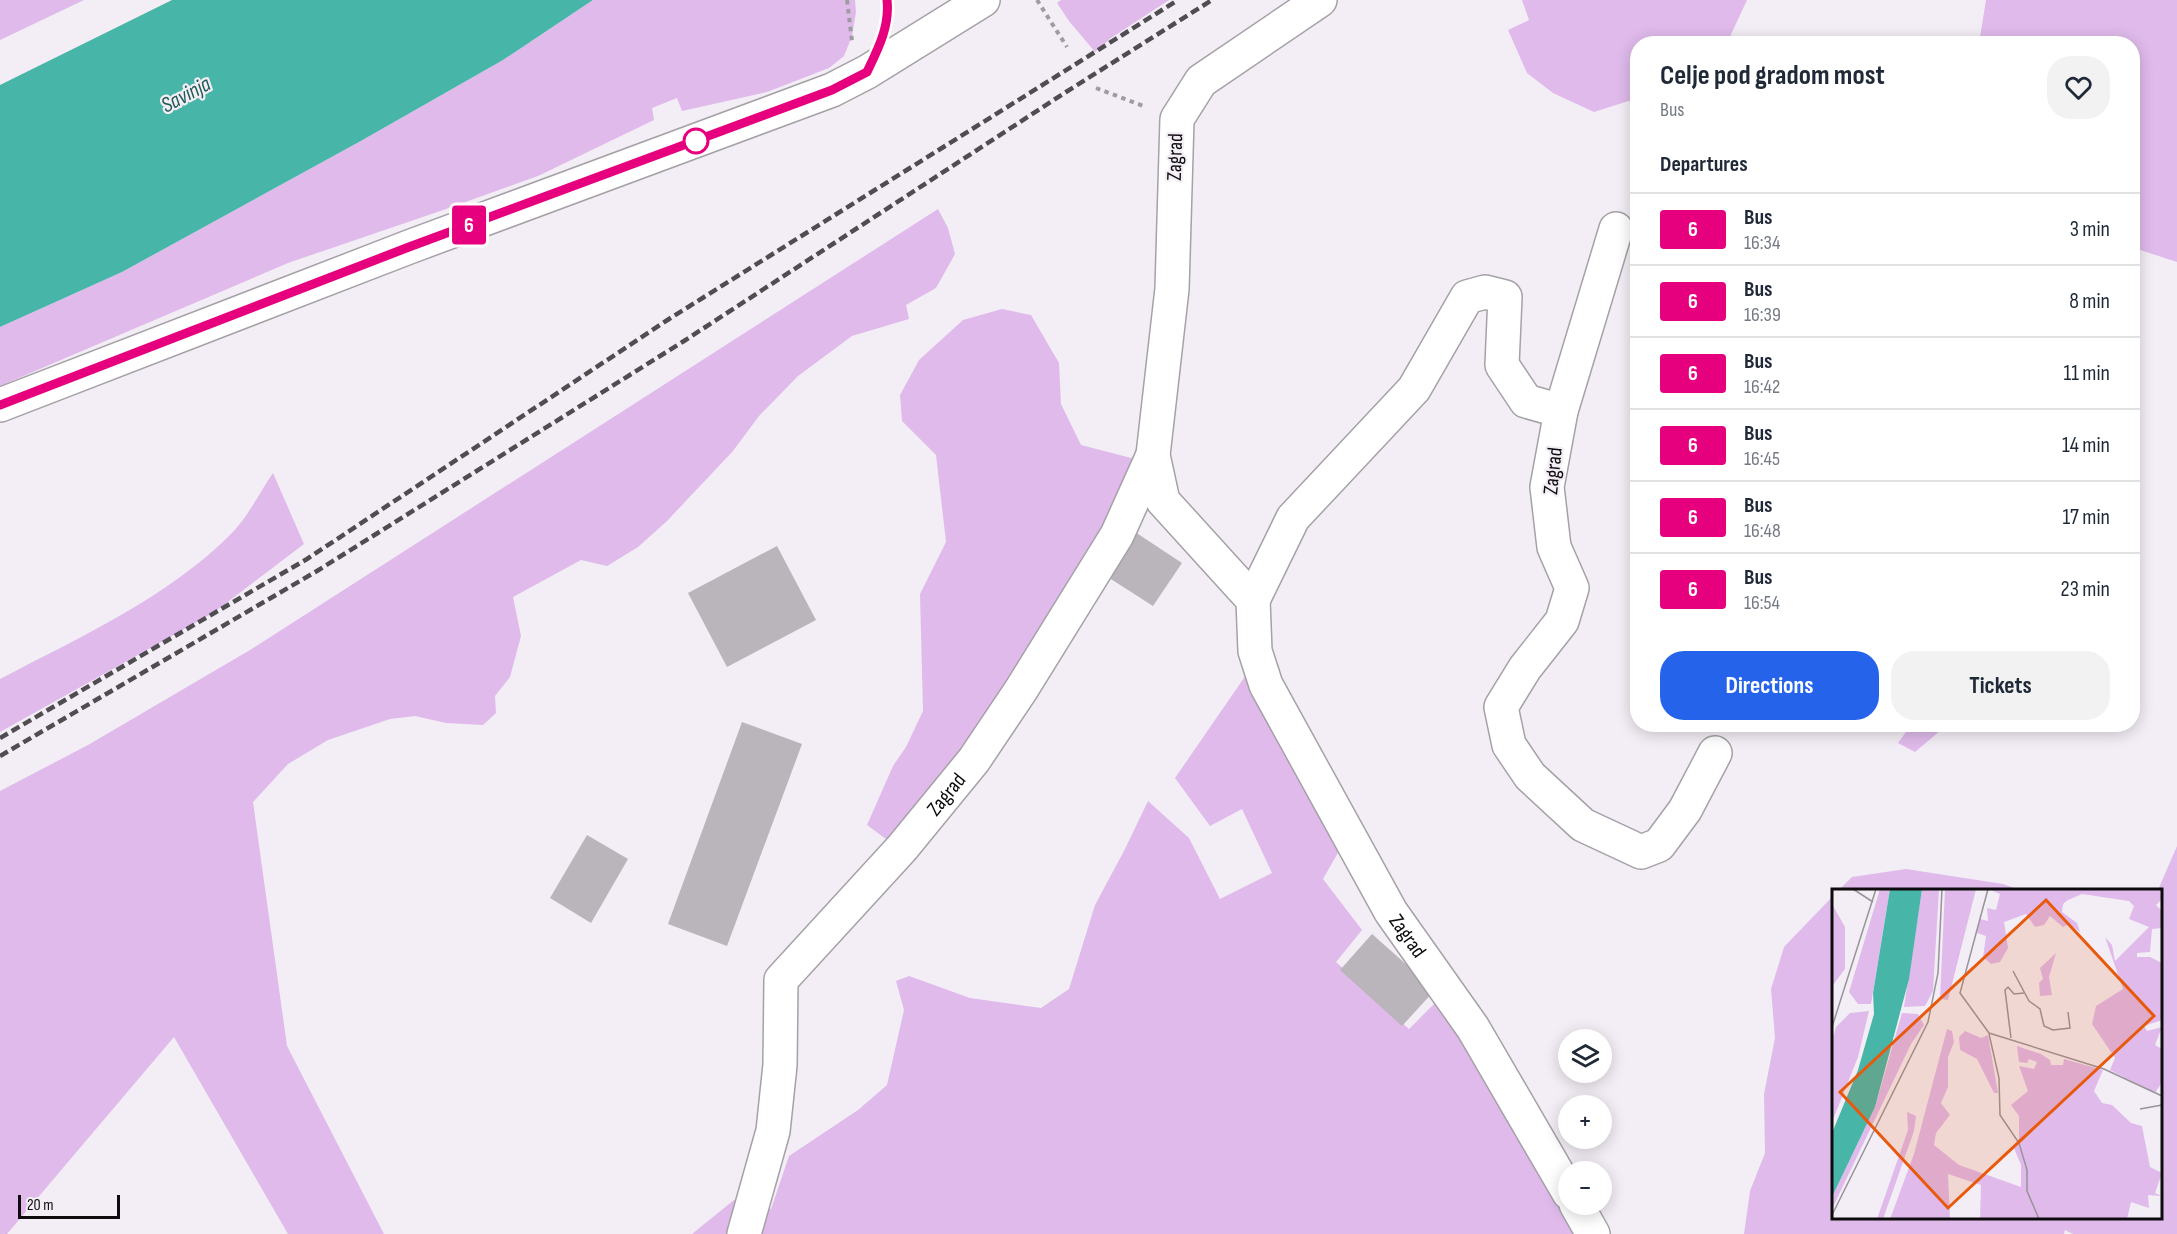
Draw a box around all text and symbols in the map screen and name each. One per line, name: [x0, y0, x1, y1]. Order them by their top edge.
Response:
button: heart: [2047, 56, 2110, 119]
text: Celje pod gradom most: [1660, 59, 1885, 92]
water label: Savinja: [157, 71, 216, 119]
text: Bus: [1660, 98, 1684, 122]
unlabelled marker: [683, 128, 709, 154]
street label: Zagrad: [1162, 133, 1188, 181]
text: Departures: [1660, 151, 1748, 178]
text: Bus: [1744, 204, 1773, 231]
line badge: 6: [450, 206, 488, 244]
text: 6: [464, 213, 474, 238]
text: 3 min: [2070, 216, 2110, 243]
text: 6: [1688, 217, 1698, 242]
text: 16:34: [1744, 231, 1780, 255]
text: Bus: [1744, 276, 1773, 303]
text: 8 min: [2069, 288, 2110, 315]
text: 6: [1688, 289, 1698, 314]
text: 16:39: [1744, 303, 1781, 327]
text: Bus: [1744, 348, 1773, 375]
text: 11 min: [2063, 360, 2110, 387]
text: 6: [1688, 361, 1698, 386]
text: 16:42: [1744, 375, 1780, 399]
text: Bus: [1744, 420, 1773, 447]
text: 14 min: [2062, 432, 2110, 459]
text: 6: [1688, 433, 1698, 458]
street label: Zagrad: [1538, 446, 1568, 496]
text: 16:45: [1744, 447, 1780, 471]
text: Bus: [1744, 492, 1773, 519]
text: 17 min: [2062, 504, 2110, 531]
text: 6: [1688, 505, 1698, 530]
text: 16:48: [1744, 519, 1781, 543]
text: Bus: [1744, 564, 1773, 591]
text: 23 min: [2061, 576, 2110, 603]
text: 6: [1688, 577, 1698, 602]
text: 16:54: [1744, 591, 1780, 615]
button: Directions: [1660, 651, 1879, 720]
button: Tickets: [1891, 651, 2110, 720]
street label: Zagrad: [921, 768, 971, 820]
inset map: [1832, 889, 2162, 1219]
street label: Zagrad: [1384, 909, 1432, 962]
map controls: [1558, 1029, 1612, 1215]
button: layers: [1558, 1029, 1612, 1083]
button: +: [1558, 1095, 1612, 1149]
button: −: [1558, 1161, 1612, 1215]
scale bar: [18, 1192, 120, 1220]
text: 20 m: [27, 1196, 54, 1215]

